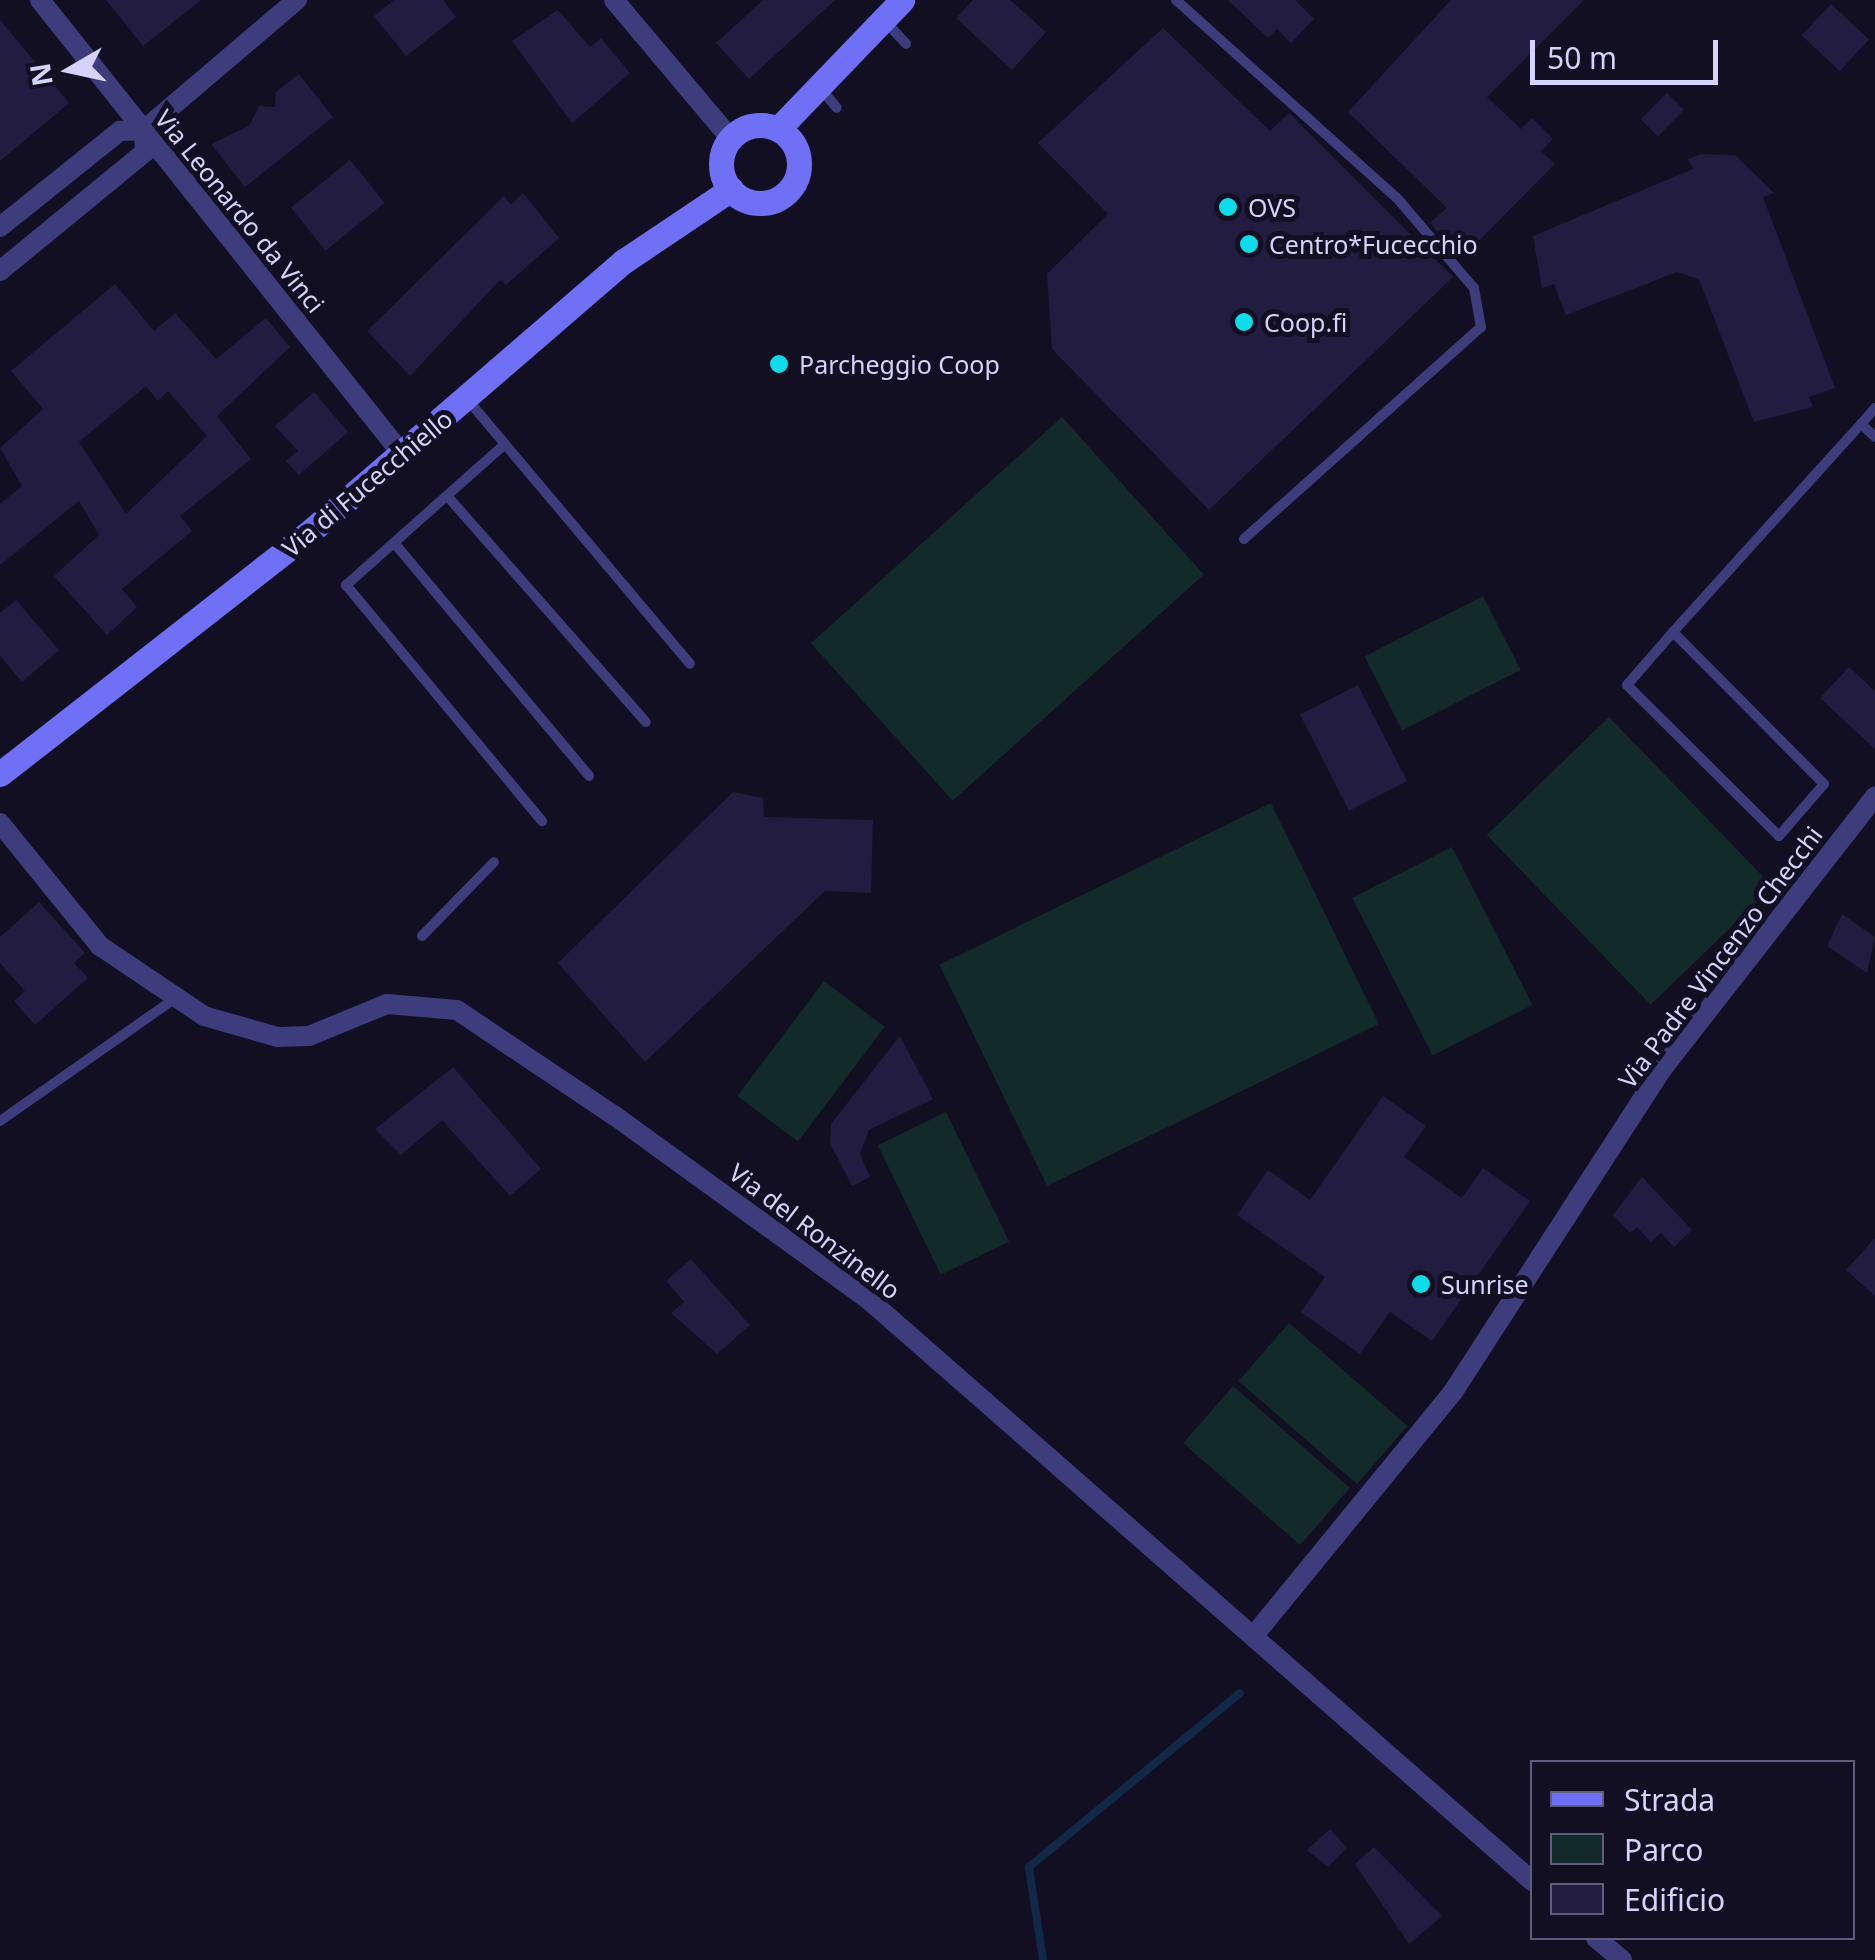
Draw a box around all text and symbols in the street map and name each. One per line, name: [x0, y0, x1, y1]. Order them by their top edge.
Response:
north arrow: [20, 20, 120, 120]
scale bar: [1535, 20, 1722, 82]
text: 50 m: [1547, 37, 1617, 78]
text: N: [20, 60, 61, 89]
street label: Via Leonardo da Vinci: [149, 104, 331, 318]
place label: OVS: [1248, 192, 1296, 222]
marker: OVS: [1217, 196, 1239, 218]
place label: Centro*Fucecchio: [1269, 229, 1478, 259]
marker: Centro*Fucecchio: [1238, 233, 1260, 255]
place label: Coop.fi: [1264, 307, 1347, 337]
marker: Coop.fi: [1233, 311, 1255, 333]
place label: Parcheggio Coop: [799, 349, 1000, 379]
marker: Parcheggio Coop: [768, 353, 790, 375]
street label: Via di Fucecchiello: [276, 403, 458, 563]
street label: Via Padre Vincenzo Checchi: [1612, 820, 1828, 1094]
street label: Via del Ronzinello: [724, 1157, 906, 1305]
place label: Sunrise: [1441, 1269, 1528, 1299]
marker: Sunrise: [1410, 1273, 1432, 1295]
legend: [1530, 1760, 1855, 1940]
text: Strada: [1624, 1779, 1715, 1820]
text: Parco: [1624, 1829, 1703, 1870]
text: Edificio: [1624, 1879, 1725, 1920]

